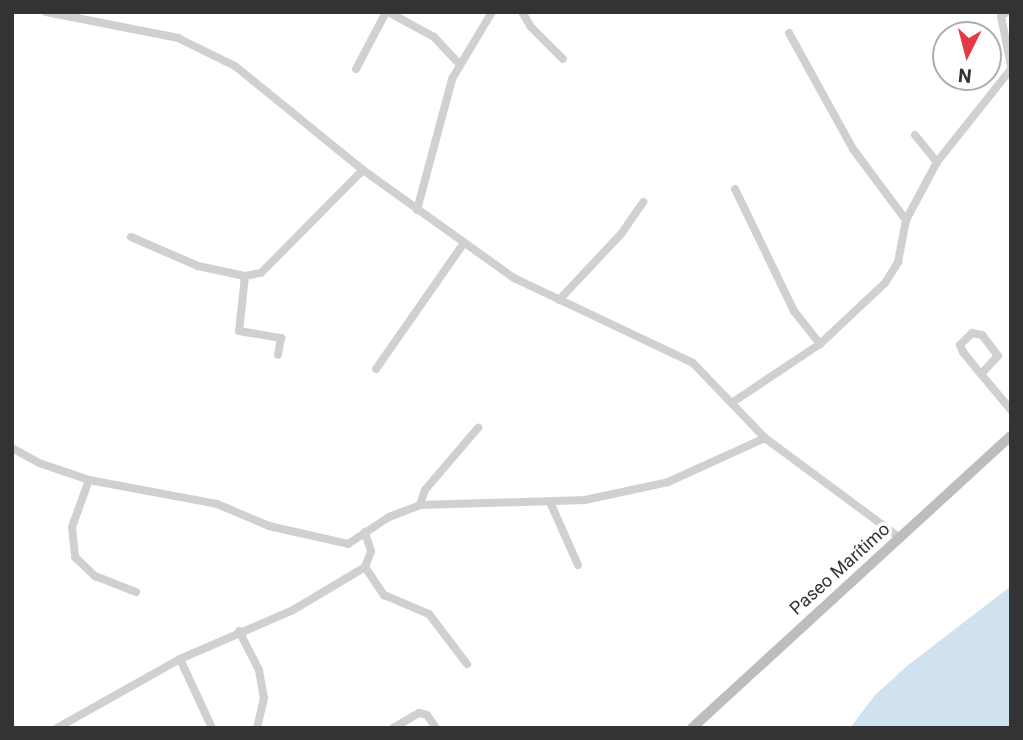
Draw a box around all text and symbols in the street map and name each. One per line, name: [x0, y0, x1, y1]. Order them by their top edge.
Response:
north arrow: [932, 21, 1002, 91]
text: N: [957, 63, 973, 88]
street label: Paseo Marítimo: [786, 518, 894, 620]

